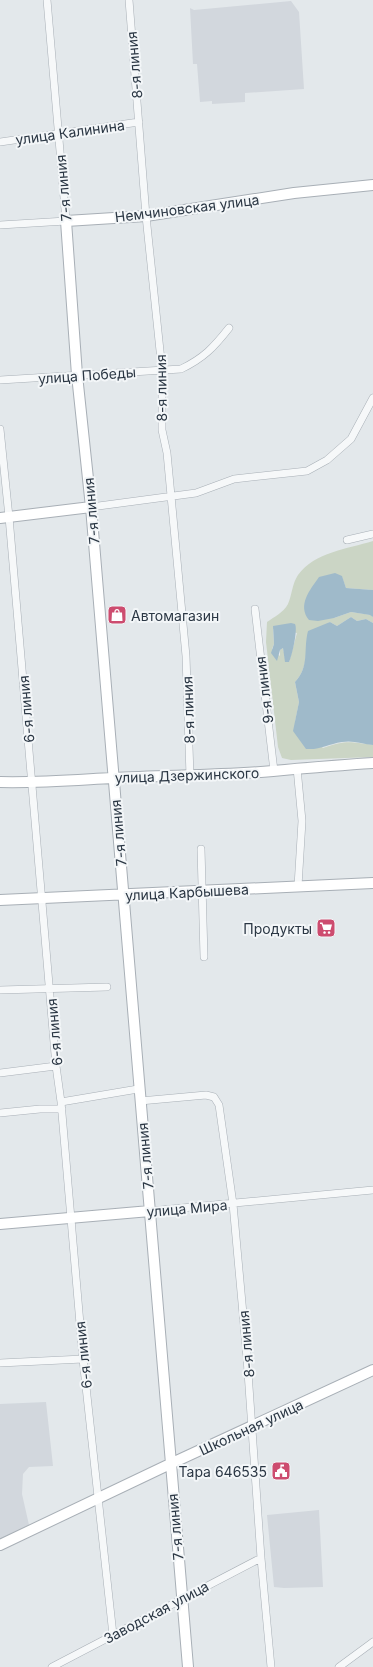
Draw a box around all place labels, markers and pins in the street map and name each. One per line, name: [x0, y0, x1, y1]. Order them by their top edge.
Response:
shop icon: Автомагазин: [106, 604, 128, 626]
place label: Автомагазин: [131, 607, 219, 624]
supermarket icon: Продукты: [315, 917, 337, 939]
place label: Продукты: [243, 920, 312, 937]
public building icon: Тара 646535: [270, 1460, 292, 1482]
place label: Тара 646535: [179, 1463, 267, 1480]

